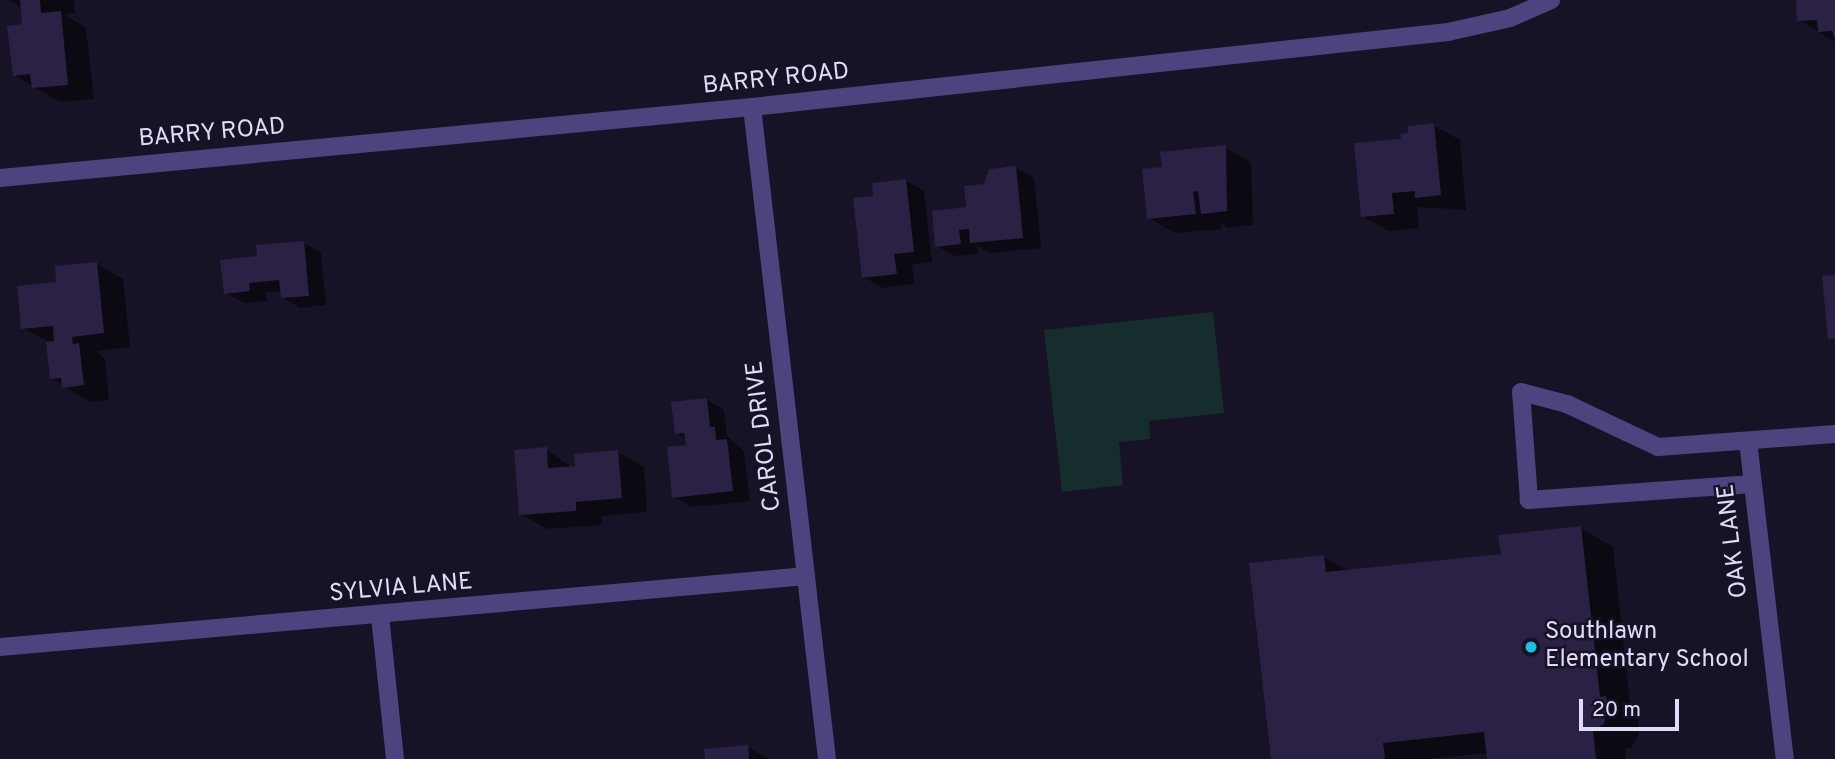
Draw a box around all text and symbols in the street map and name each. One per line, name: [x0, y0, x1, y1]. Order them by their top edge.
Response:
street label: BARRY ROAD: [701, 58, 851, 102]
street label: BARRY ROAD: [137, 113, 287, 155]
street label: CAROL DRIVE: [741, 359, 789, 513]
street label: OAK LANE: [1713, 482, 1755, 600]
street label: SYLVIA LANE: [328, 568, 474, 610]
place label: Southlawn Elementary School: [1545, 619, 1749, 675]
marker: Southlawn Elementary School: [1523, 639, 1539, 655]
scale bar: [1583, 686, 1683, 730]
text: 20 m: [1592, 697, 1641, 724]

